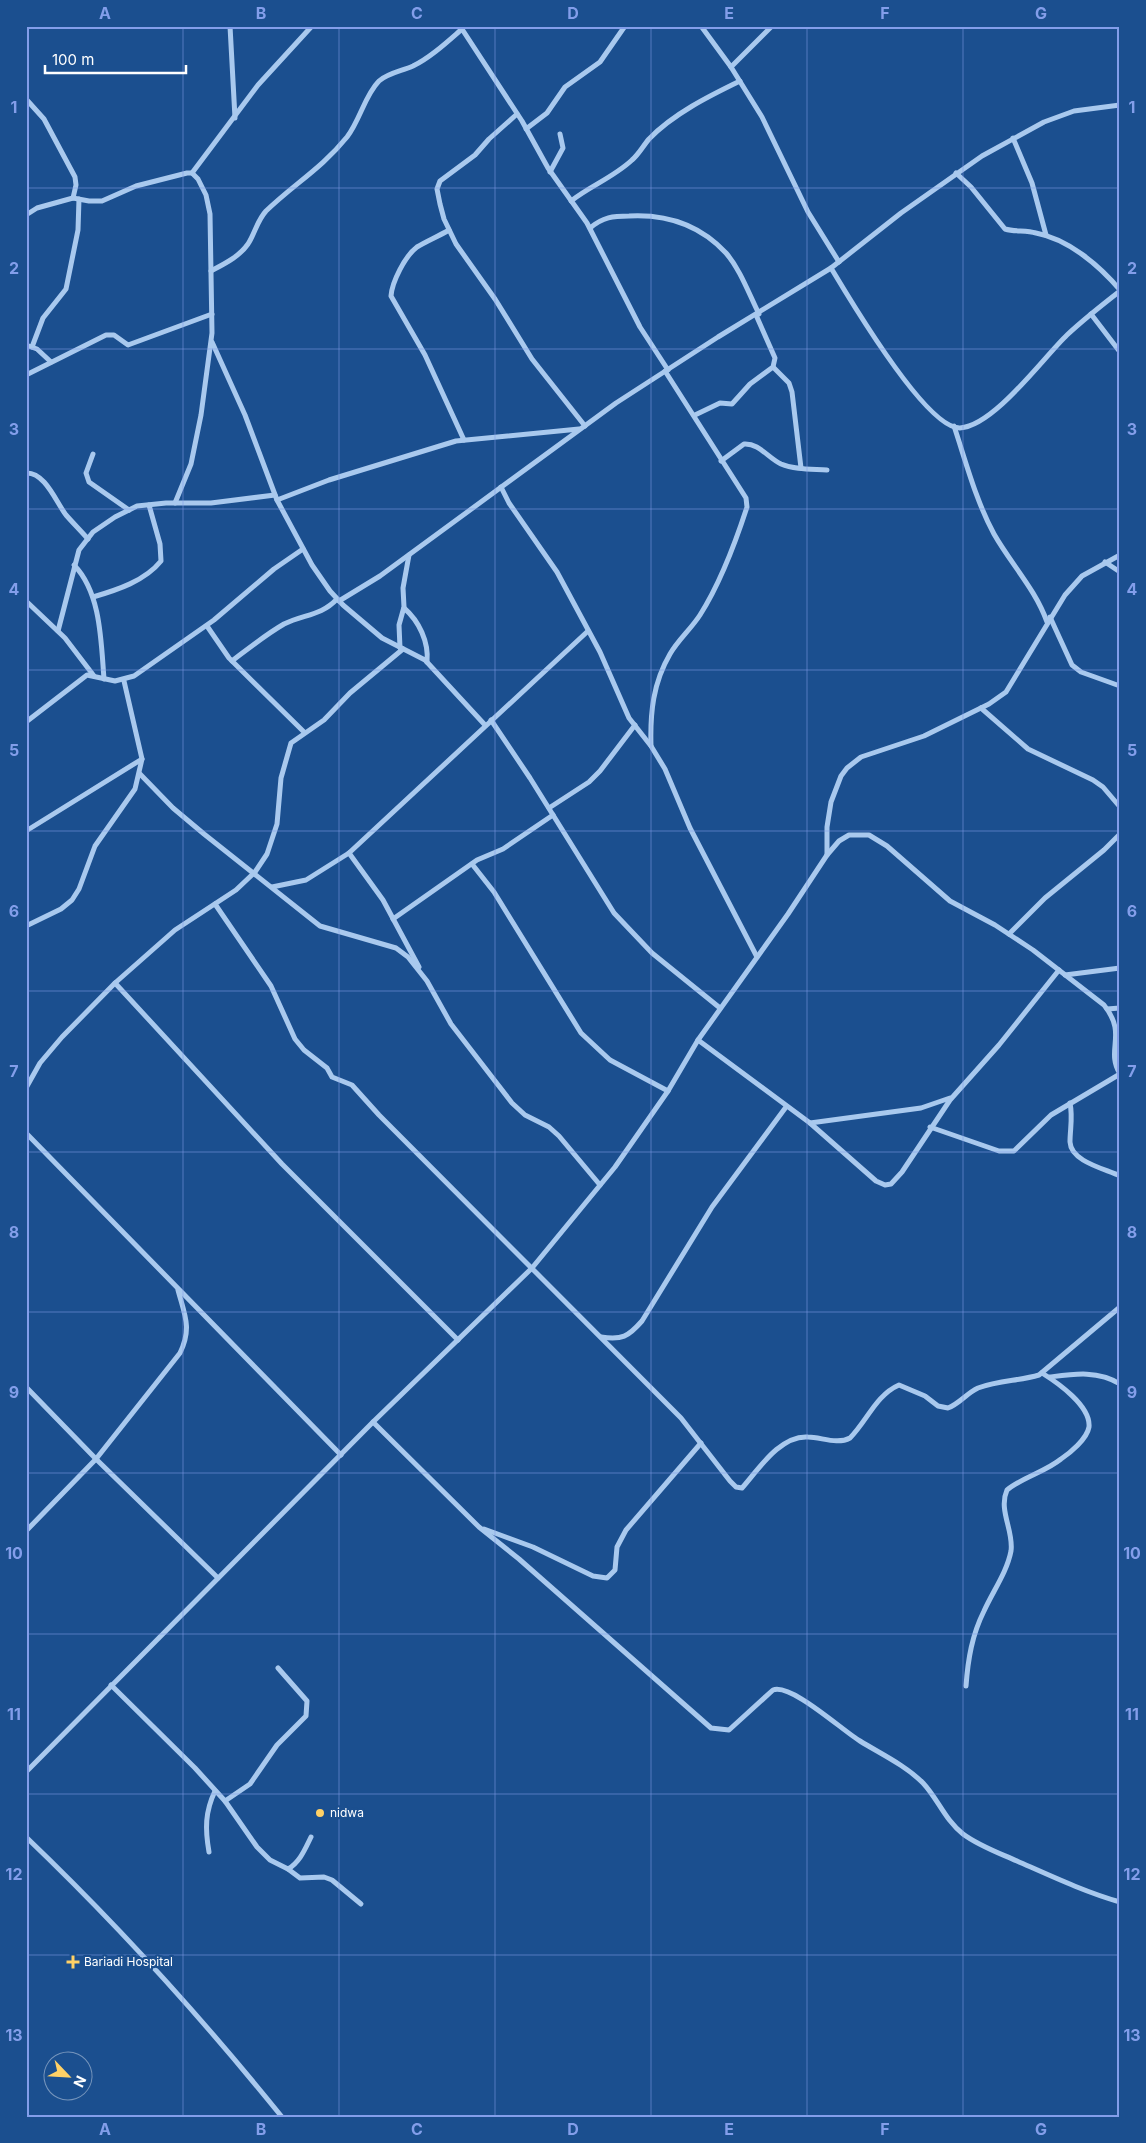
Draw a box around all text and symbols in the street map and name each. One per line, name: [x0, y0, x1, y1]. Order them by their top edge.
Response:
text: A: [99, 3, 111, 23]
text: B: [256, 3, 266, 23]
text: C: [411, 3, 423, 23]
text: D: [567, 3, 579, 23]
text: E: [724, 3, 734, 23]
text: F: [880, 3, 890, 23]
text: G: [1035, 3, 1047, 23]
scale bar: [45, 42, 186, 74]
text: 100 m: [52, 50, 94, 69]
text: 1: [11, 97, 17, 117]
text: 1: [1129, 97, 1135, 117]
text: 2: [9, 258, 19, 278]
text: 2: [1127, 258, 1137, 278]
text: 3: [9, 419, 19, 439]
text: 3: [1127, 419, 1137, 439]
text: 4: [9, 579, 20, 599]
text: 4: [1127, 579, 1138, 599]
text: 5: [9, 740, 19, 760]
text: 5: [1127, 740, 1137, 760]
text: 6: [9, 901, 19, 921]
text: 6: [1127, 901, 1137, 921]
text: 7: [9, 1061, 19, 1081]
text: 7: [1127, 1061, 1137, 1081]
text: 8: [9, 1222, 19, 1242]
text: 8: [1127, 1222, 1137, 1242]
text: 9: [9, 1382, 19, 1402]
text: 9: [1127, 1382, 1137, 1402]
text: 10: [5, 1543, 23, 1563]
text: 10: [1123, 1543, 1141, 1563]
text: 11: [7, 1704, 21, 1724]
text: 11: [1125, 1704, 1139, 1724]
place label: nidwa: [330, 1805, 364, 1820]
marker: nidwa: [314, 1807, 326, 1819]
text: 12: [6, 1864, 22, 1884]
text: 12: [1124, 1864, 1140, 1884]
place label: Bariadi Hospital: [84, 1954, 173, 1969]
marker: Bariadi Hospital: [66, 1955, 80, 1969]
text: 13: [5, 2025, 23, 2045]
text: 13: [1123, 2025, 1141, 2045]
north arrow: [42, 2050, 92, 2100]
text: N: [70, 2073, 90, 2090]
text: A: [99, 2119, 111, 2139]
text: B: [256, 2119, 266, 2139]
text: C: [411, 2119, 423, 2139]
text: D: [567, 2119, 579, 2139]
text: E: [724, 2119, 734, 2139]
text: F: [880, 2119, 890, 2139]
text: G: [1035, 2119, 1047, 2139]

